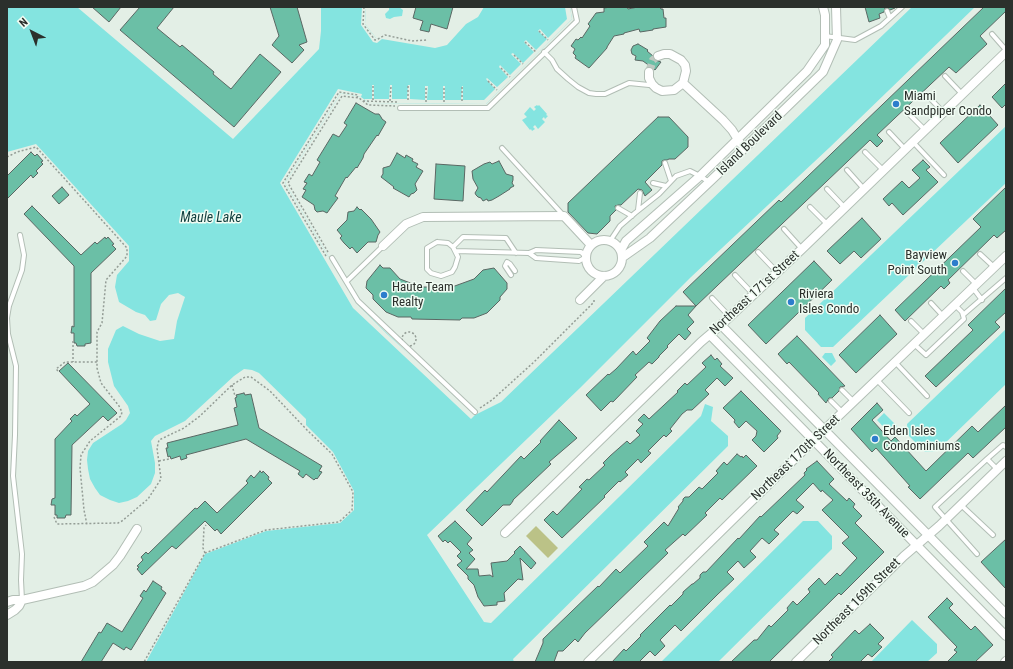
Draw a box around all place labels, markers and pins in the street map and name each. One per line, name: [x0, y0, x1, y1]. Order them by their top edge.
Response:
place label: Miami Sandpiper Condo: [904, 89, 992, 120]
marker: Miami Sandpiper Condo: [891, 99, 901, 109]
place label: Bayview Point South: [888, 248, 947, 279]
marker: Bayview Point South: [950, 258, 960, 268]
place label: Haute Team Realty: [392, 280, 454, 311]
place label: Riviera Isles Condo: [799, 287, 859, 318]
marker: Haute Team Realty: [379, 290, 389, 300]
marker: Riviera Isles Condo: [786, 297, 796, 307]
place label: Eden Isles Condominiums: [883, 424, 960, 455]
marker: Eden Isles Condominiums: [870, 434, 880, 444]

